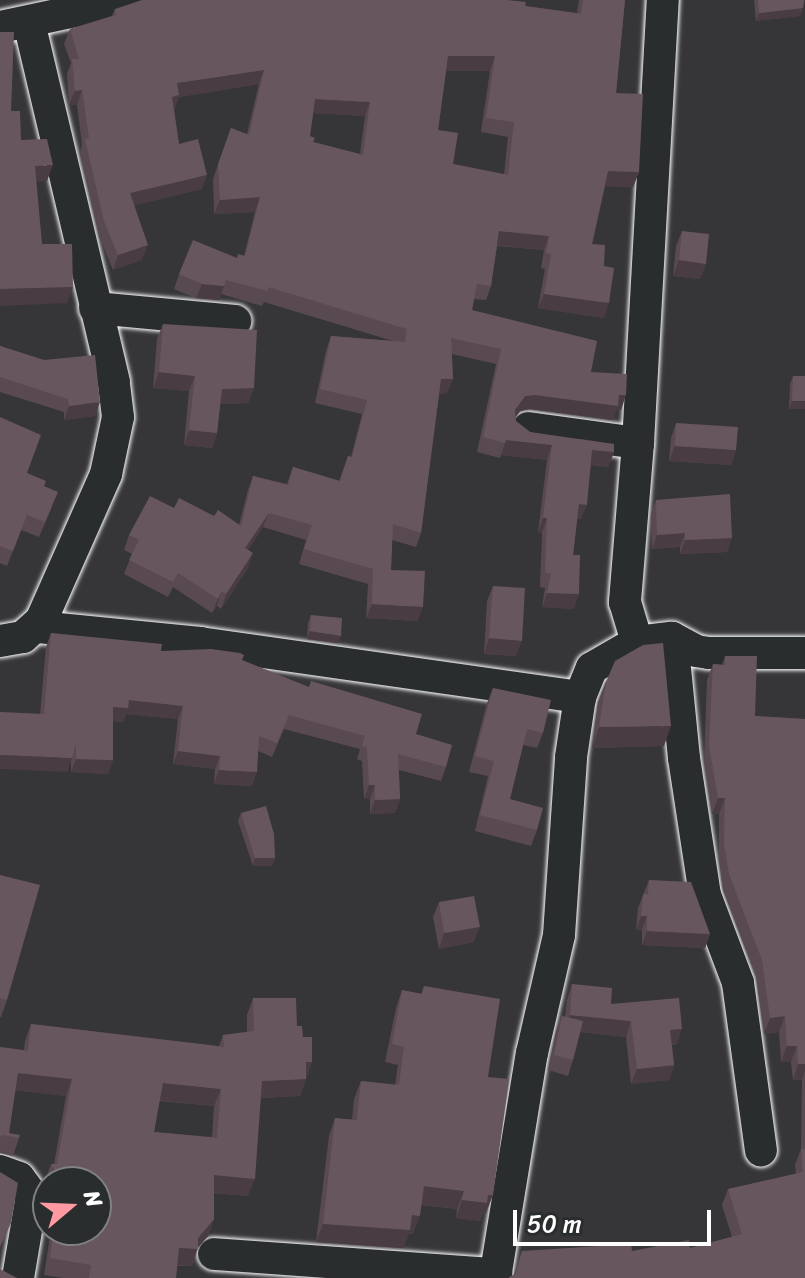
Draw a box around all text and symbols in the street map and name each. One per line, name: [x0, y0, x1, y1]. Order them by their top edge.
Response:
north arrow: [32, 1166, 112, 1246]
text: N: [72, 1185, 114, 1212]
scale bar: [517, 1194, 715, 1244]
text: 50 m: [527, 1203, 582, 1245]

